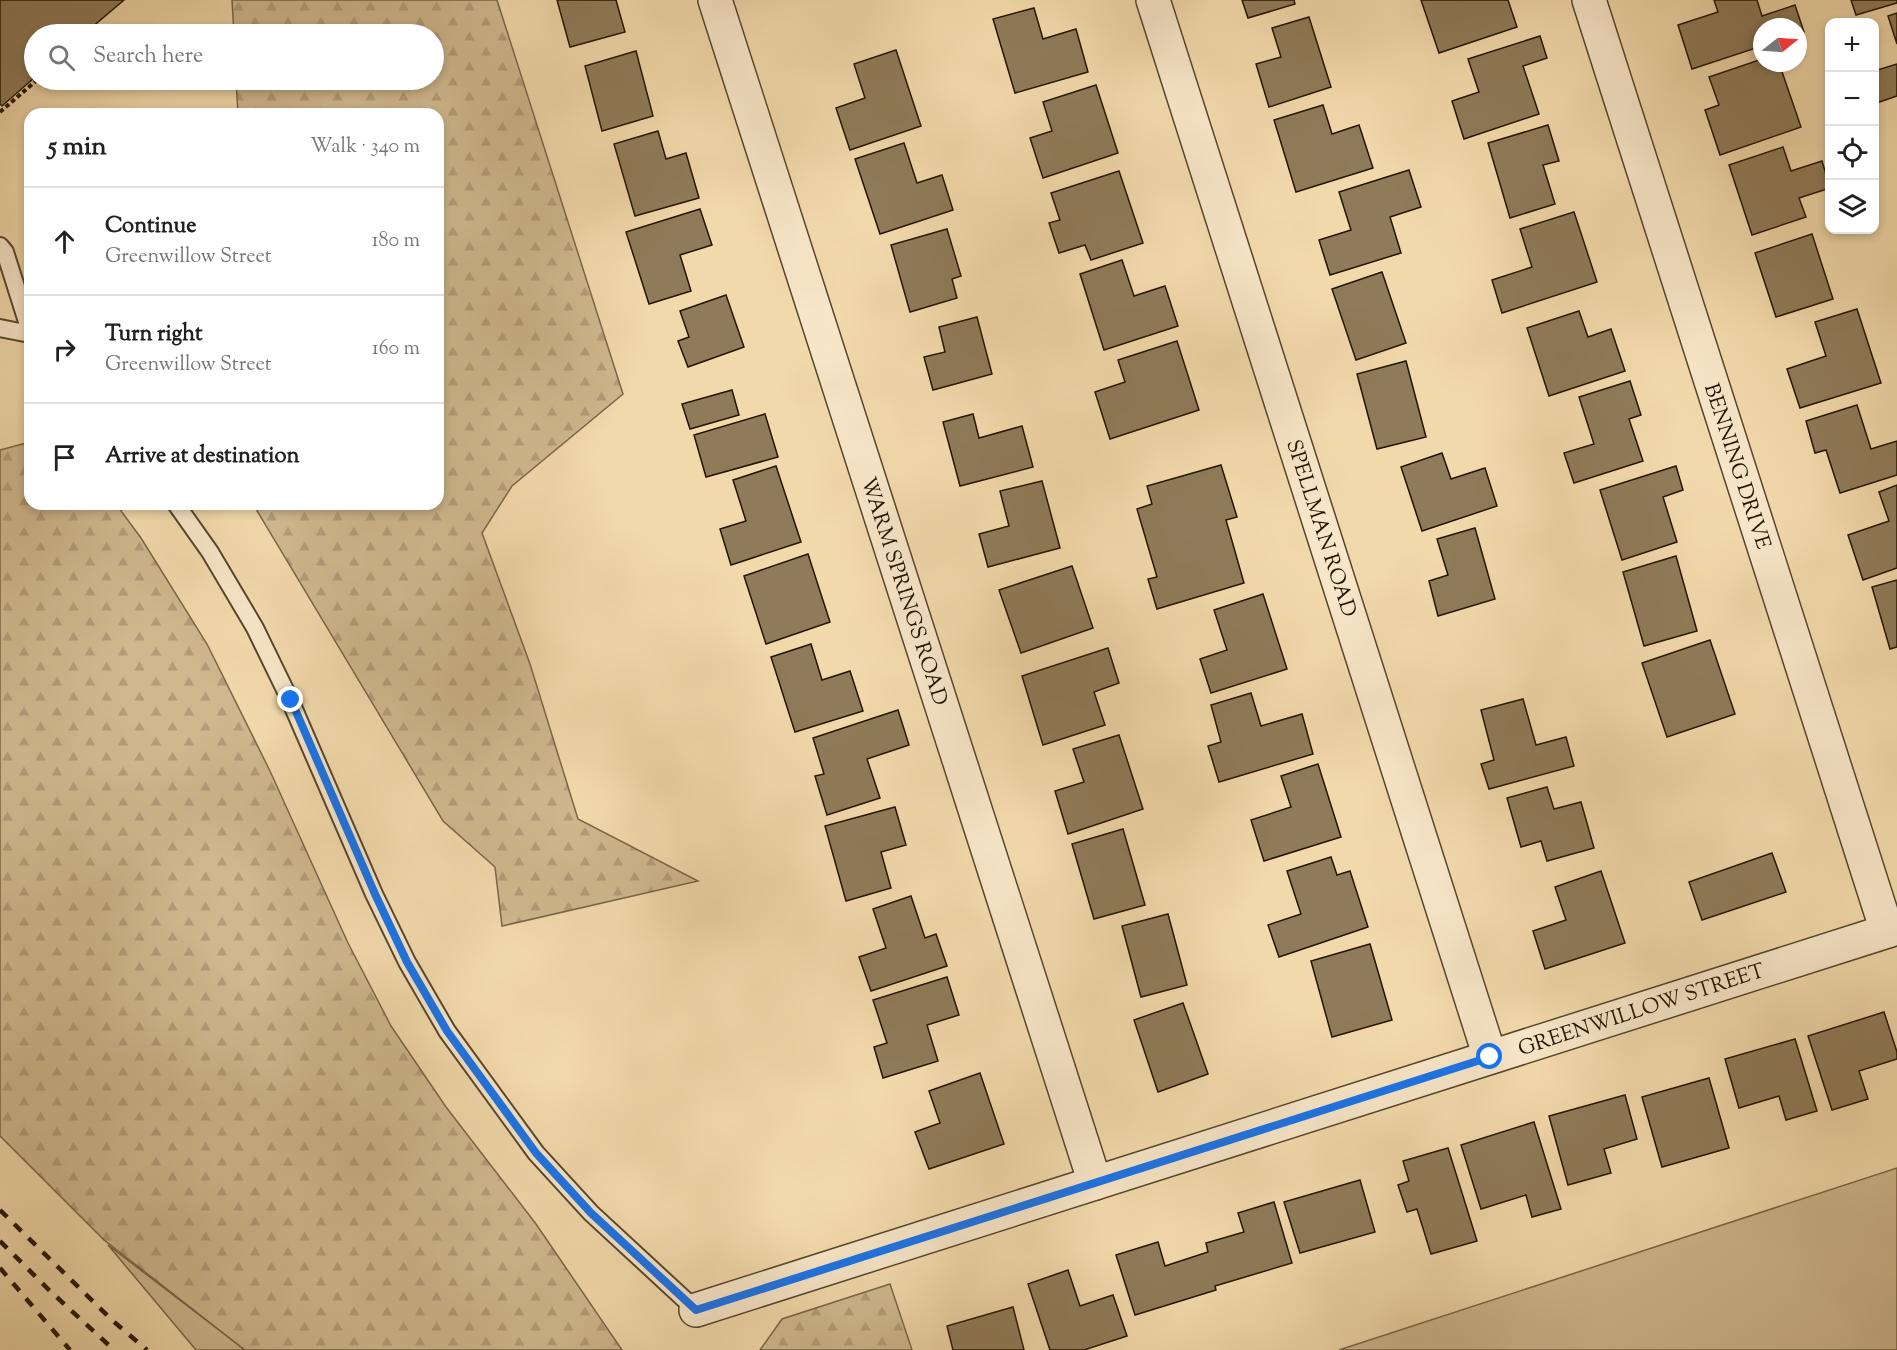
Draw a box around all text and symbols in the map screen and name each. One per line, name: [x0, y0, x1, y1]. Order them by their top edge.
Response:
north arrow: [1753, 18, 1807, 72]
map controls: [1825, 18, 1879, 234]
button: +: [1825, 18, 1879, 72]
search box: [24, 24, 444, 90]
icon: search: [45, 41, 78, 74]
text: Search here: [93, 41, 203, 73]
button: −: [1825, 72, 1879, 126]
button: locate: [1825, 126, 1879, 180]
text: 5 min: [48, 129, 107, 166]
text: Walk · 340 m: [310, 133, 420, 162]
button: layers: [1825, 180, 1879, 234]
text: Continue: [105, 211, 196, 243]
icon: ahead: [48, 225, 81, 258]
text: 180 m: [372, 227, 420, 256]
text: Greenwillow Street: [105, 243, 272, 272]
text: Turn right: [105, 319, 202, 351]
icon: right: [48, 333, 81, 366]
text: 160 m: [372, 335, 420, 364]
text: Greenwillow Street: [105, 351, 272, 380]
street label: BENNING DRIVE: [1695, 380, 1777, 554]
street label: SPELLMAN ROAD: [1277, 436, 1363, 621]
icon: arrive: [48, 441, 81, 474]
text: Arrive at destination: [105, 441, 300, 473]
street label: WARM SPRINGS ROAD: [852, 474, 954, 710]
route end: [277, 686, 303, 712]
street label: GREENWILLOW STREET: [1514, 957, 1769, 1065]
route start: [1476, 1043, 1502, 1069]

